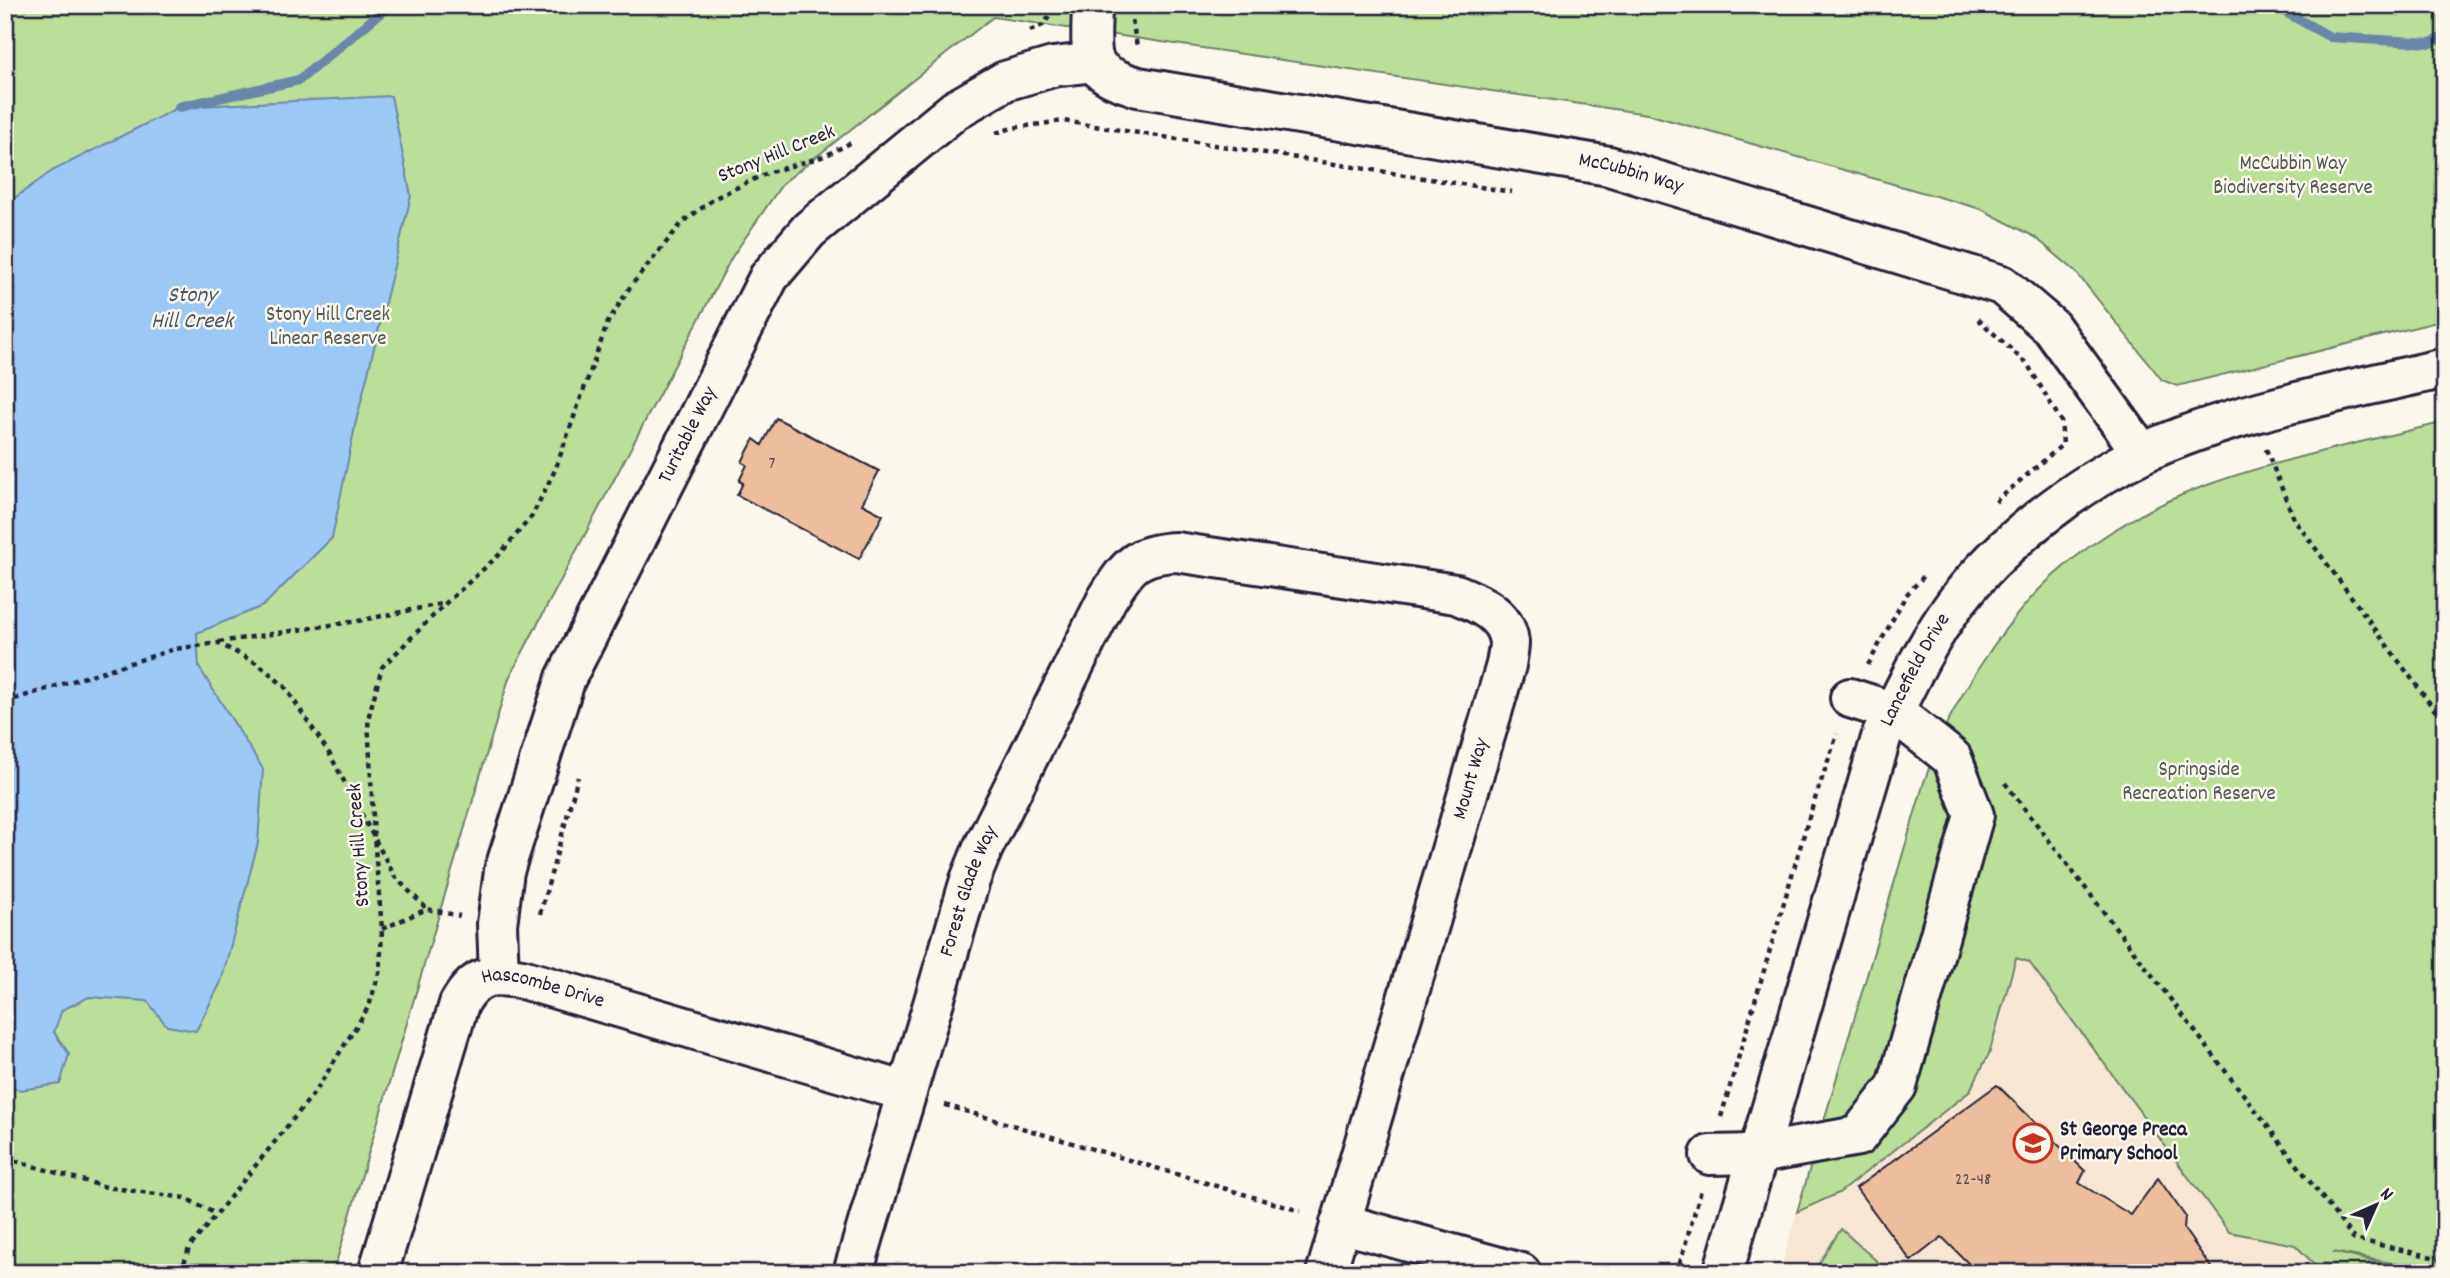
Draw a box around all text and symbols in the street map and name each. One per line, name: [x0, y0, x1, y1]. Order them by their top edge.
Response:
street label: Stony Hill Creek: [714, 118, 840, 192]
street label: McCubbin Way: [1576, 146, 1687, 203]
park label: McCubbin Way Biodiversity Reserve: [2213, 150, 2373, 204]
water label: Stony Hill Creek: [151, 280, 235, 339]
park label: Stony Hill Creek Linear Reserve: [266, 301, 390, 355]
street label: Turitable Way: [652, 381, 726, 489]
house number: 7: [769, 452, 776, 477]
street label: Lancefield Drive: [1873, 608, 1959, 732]
street label: Mount Way: [1446, 734, 1498, 823]
park label: Springside Recreation Reserve: [2122, 756, 2276, 810]
street label: Stony Hill Creek: [341, 782, 379, 908]
street label: Forest Glade Way: [933, 820, 1007, 961]
street label: Hascombe Drive: [478, 961, 608, 1017]
place label: St George Preca Primary School: [2060, 1116, 2188, 1170]
school or university icon: St George Preca Primary School: [2012, 1122, 2054, 1164]
house number: 22-48: [1955, 1168, 1991, 1193]
north arrow: [2342, 1170, 2412, 1240]
text: N: [2373, 1183, 2398, 1208]

